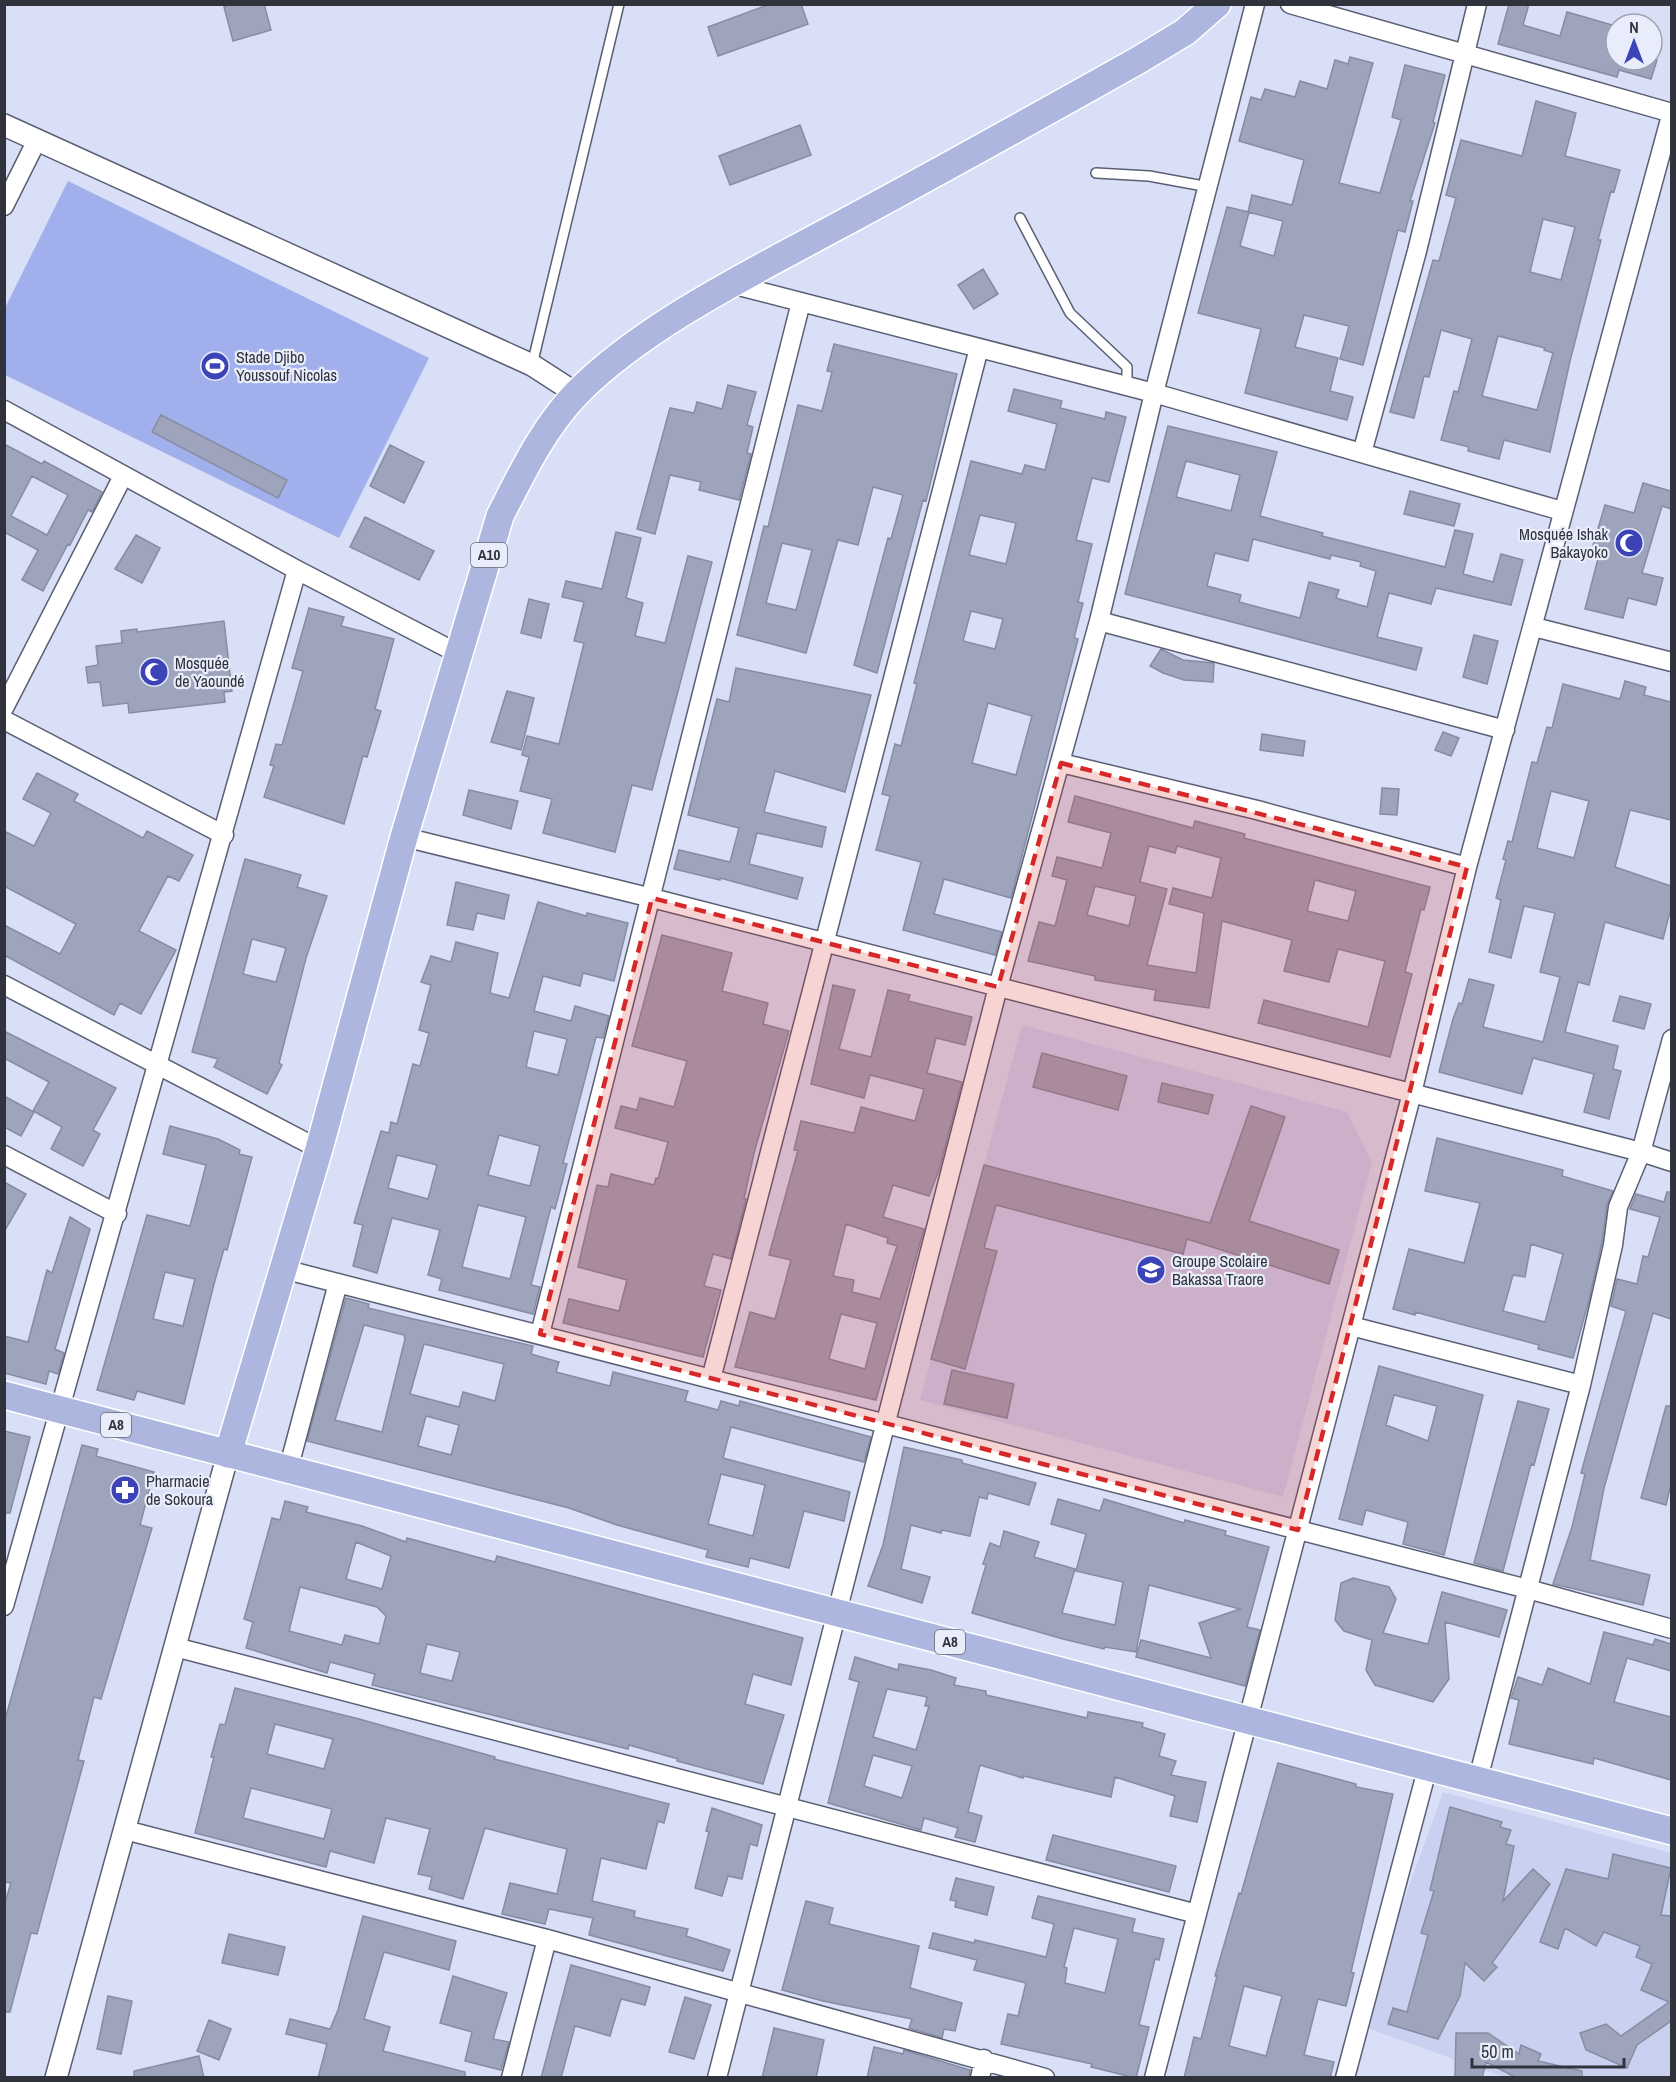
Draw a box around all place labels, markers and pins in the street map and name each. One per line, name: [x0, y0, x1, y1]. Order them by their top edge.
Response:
place label: Stade Djibo Youssouf Nicolas: [236, 346, 337, 386]
sports icon: Stade Djibo Youssouf Nicolas: [199, 350, 231, 382]
place label: Mosquée Ishak Bakayoko: [1519, 523, 1608, 563]
mosque icon: Mosquée Ishak Bakayoko: [1613, 527, 1645, 559]
place label: Mosquée de Yaoundé: [175, 652, 245, 692]
mosque icon: Mosquée de Yaoundé: [138, 656, 170, 688]
place label: Groupe Scolaire Bakassa Traore: [1172, 1250, 1268, 1290]
school or university icon: Groupe Scolaire Bakassa Traore: [1135, 1254, 1167, 1286]
place label: Pharmacie de Sokoura: [146, 1470, 214, 1510]
pharmacy icon: Pharmacie de Sokoura: [109, 1474, 141, 1506]

